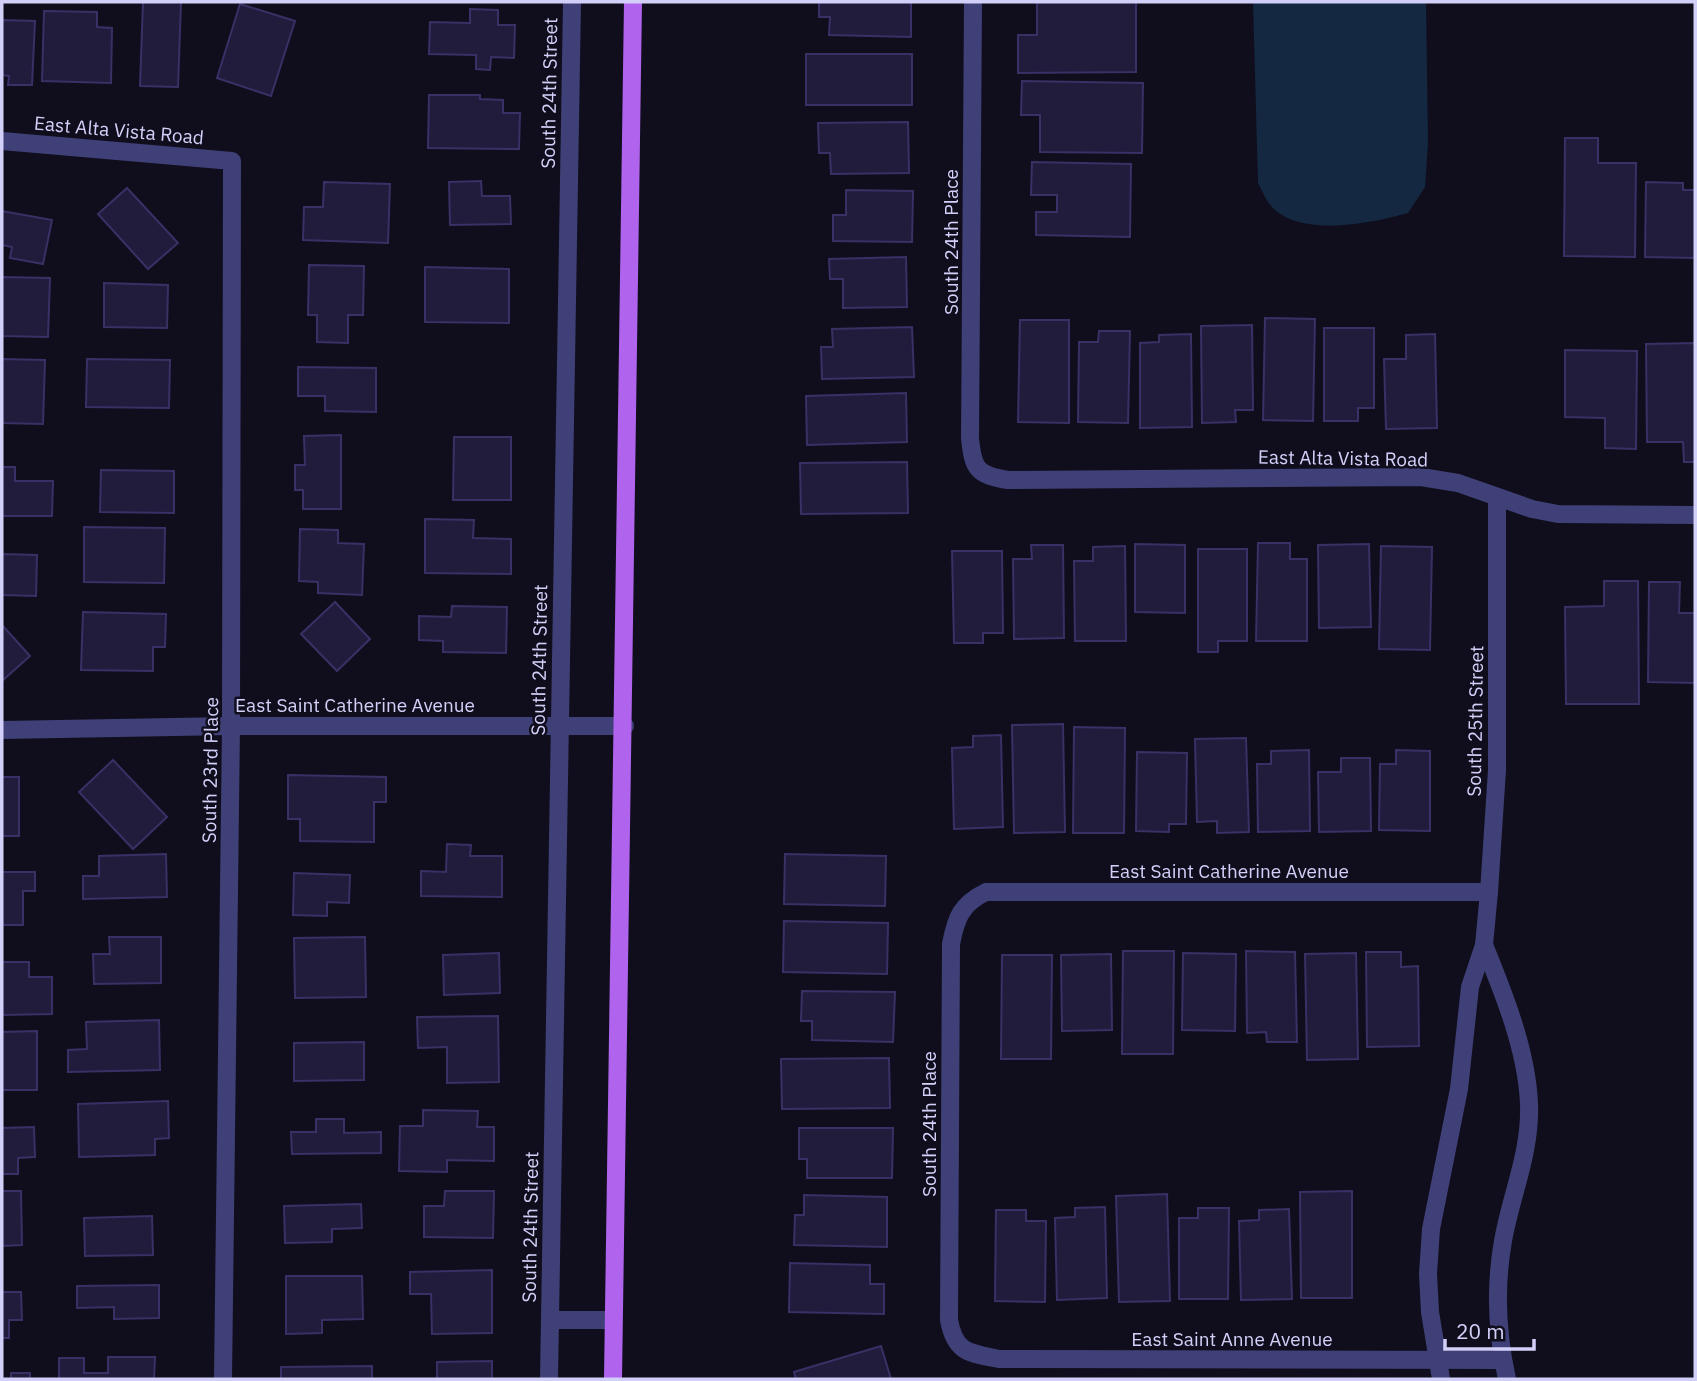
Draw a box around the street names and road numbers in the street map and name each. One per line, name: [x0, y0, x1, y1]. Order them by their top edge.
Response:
street label: South 24th Street: [536, 17, 562, 169]
street label: East Alta Vista Road: [33, 111, 205, 149]
street label: South 24th Place: [939, 169, 963, 315]
street label: East Alta Vista Road: [1258, 445, 1428, 471]
street label: South 24th Street: [526, 584, 552, 736]
street label: South 25th Street: [1462, 645, 1488, 797]
street label: East Saint Catherine Avenue: [235, 693, 475, 717]
street label: South 23rd Place: [197, 697, 223, 843]
street label: East Saint Catherine Avenue: [1109, 859, 1349, 883]
street label: South 24th Place: [917, 1051, 941, 1197]
street label: South 24th Street: [517, 1151, 543, 1303]
street label: East Saint Anne Avenue: [1131, 1327, 1333, 1351]

